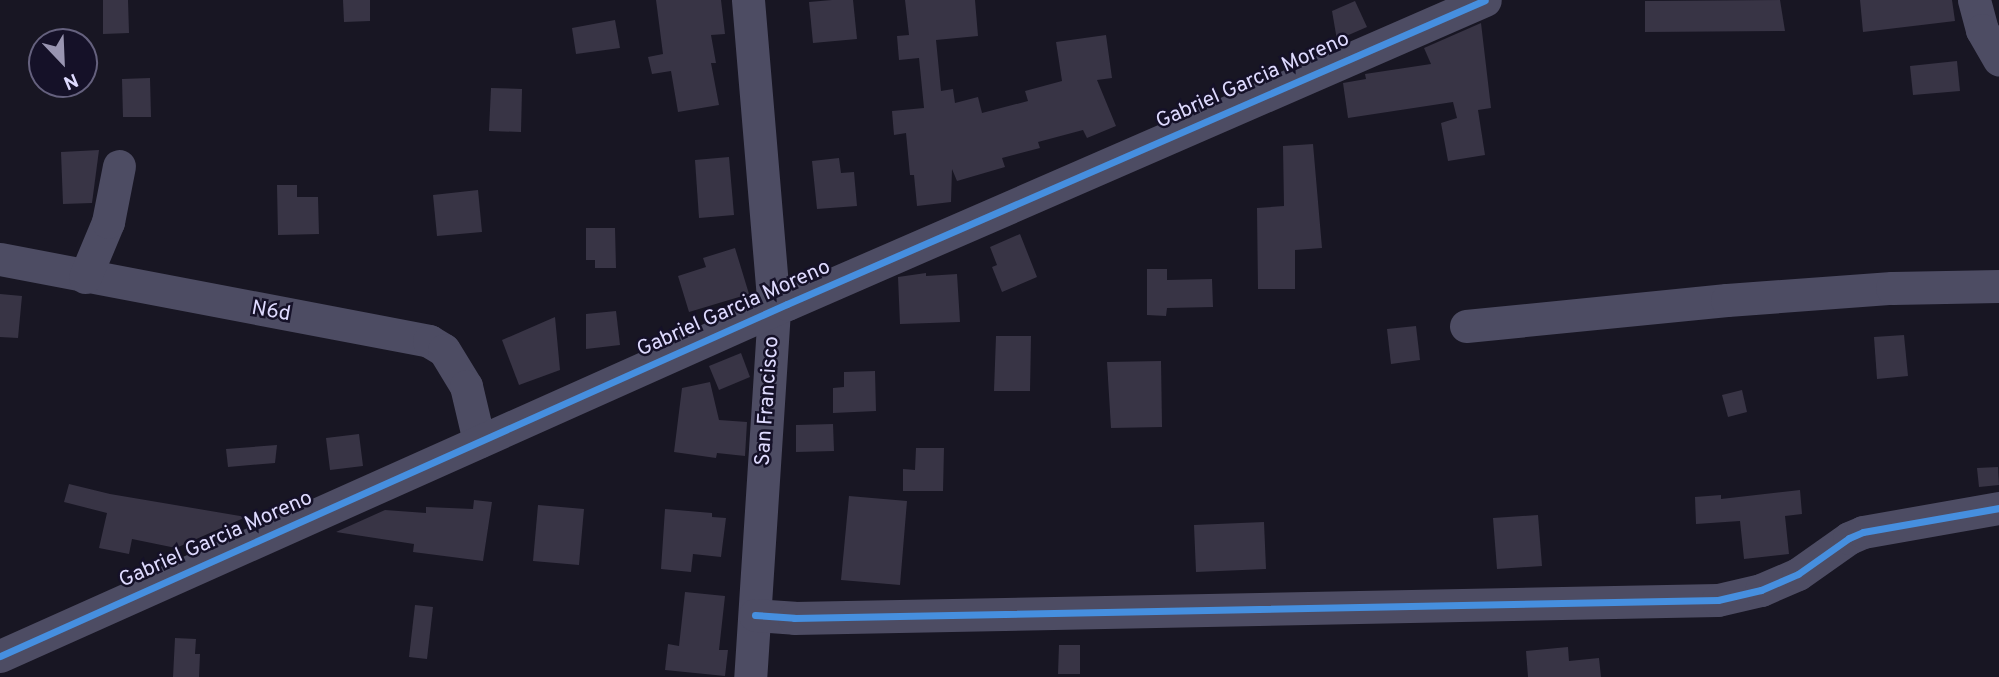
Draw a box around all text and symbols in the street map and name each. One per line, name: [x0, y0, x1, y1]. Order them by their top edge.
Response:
street label: Gabriel Garcia Moreno: [1152, 27, 1354, 135]
north arrow: [28, 28, 98, 98]
text: N: [59, 67, 81, 94]
street label: Gabriel Garcia Moreno: [633, 255, 835, 363]
street label: N6d: [250, 296, 292, 328]
street label: San Francisco: [751, 335, 785, 467]
street label: Gabriel Garcia Moreno: [115, 486, 317, 594]

